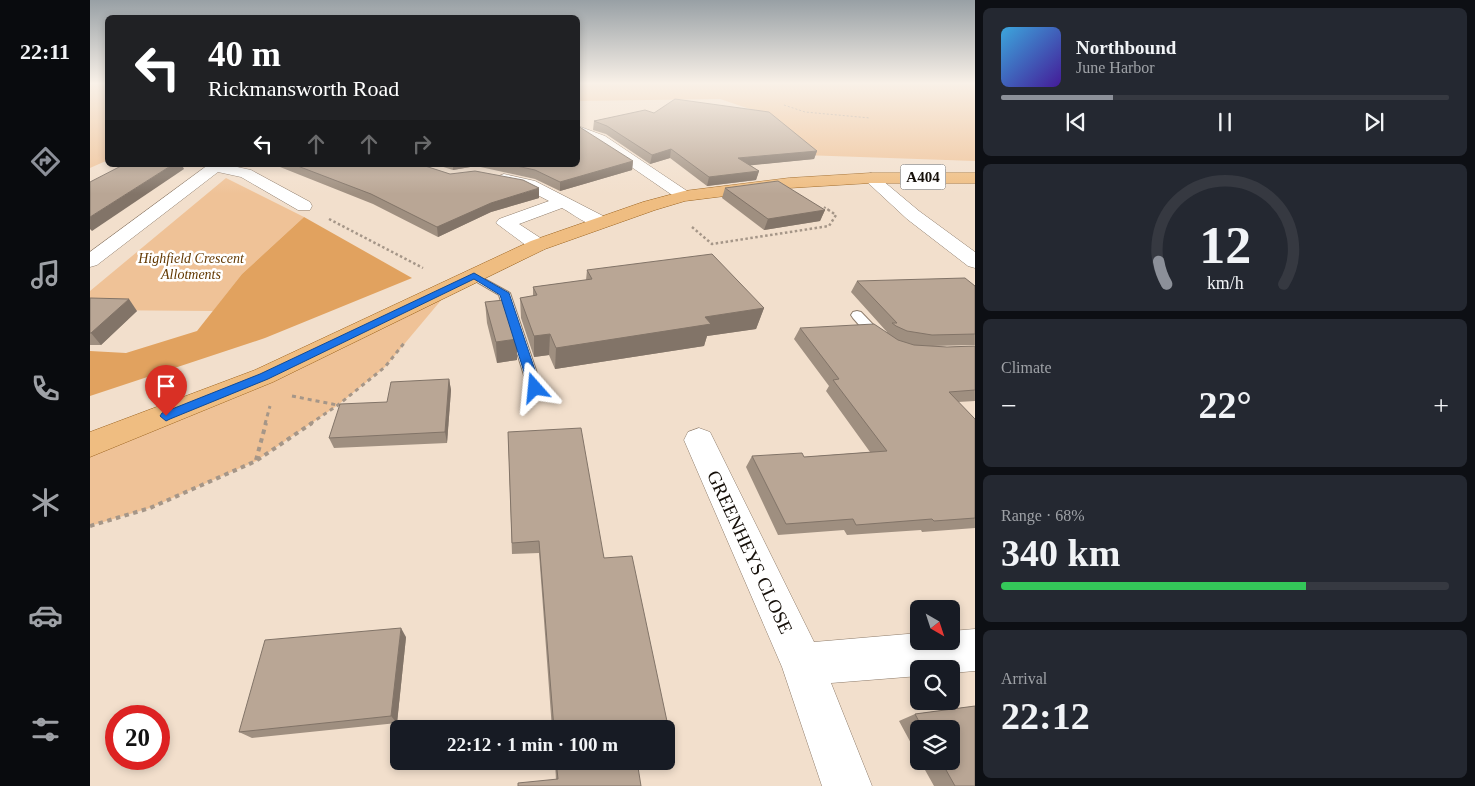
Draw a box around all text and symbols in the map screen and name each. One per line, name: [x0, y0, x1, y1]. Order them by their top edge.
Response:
icon: left: [125, 35, 190, 100]
text: 40 m: [208, 35, 281, 74]
text: Northbound: [1076, 37, 1176, 58]
text: 22:11: [20, 39, 70, 64]
text: June Harbor: [1076, 59, 1155, 76]
text: Rickmansworth Road: [208, 76, 399, 101]
icon: previous: [1062, 108, 1090, 136]
icon: pause: [1211, 108, 1239, 136]
icon: next: [1360, 108, 1388, 136]
icon: left: [249, 130, 277, 158]
icon: ahead: [302, 130, 330, 158]
icon: ahead: [355, 130, 383, 158]
icon: right: [408, 130, 436, 158]
icon: directions: [28, 144, 63, 179]
road number: A404: [900, 164, 946, 190]
text: 12: [1199, 217, 1251, 274]
park label: Highfield Crescent Allotments: [137, 251, 245, 282]
icon: music: [28, 257, 63, 292]
text: km/h: [1207, 273, 1243, 293]
text: Climate: [1001, 359, 1052, 376]
position arrow: [508, 361, 560, 413]
pin: [145, 365, 187, 416]
icon: phone: [28, 371, 63, 406]
icon: arrive: [152, 372, 180, 400]
text: 22°: [1198, 384, 1252, 426]
text: −: [1001, 390, 1017, 421]
text: +: [1433, 390, 1449, 421]
street label: GREENHEYS CLOSE: [703, 467, 797, 637]
icon: climate: [28, 485, 63, 520]
text: Range · 68%: [1001, 507, 1085, 524]
text: 340 km: [1001, 532, 1120, 574]
icon: car: [28, 598, 63, 633]
north arrow: [910, 600, 960, 650]
map controls: [910, 600, 960, 770]
button: search: [910, 660, 960, 710]
text: Arrival: [1001, 670, 1047, 687]
text: 22:12: [1001, 695, 1090, 737]
speed limit sign: 20: [105, 705, 170, 770]
icon: filters: [28, 712, 63, 747]
button: layers: [910, 720, 960, 770]
text: 22:12 · 1 min · 100 m: [447, 734, 618, 755]

